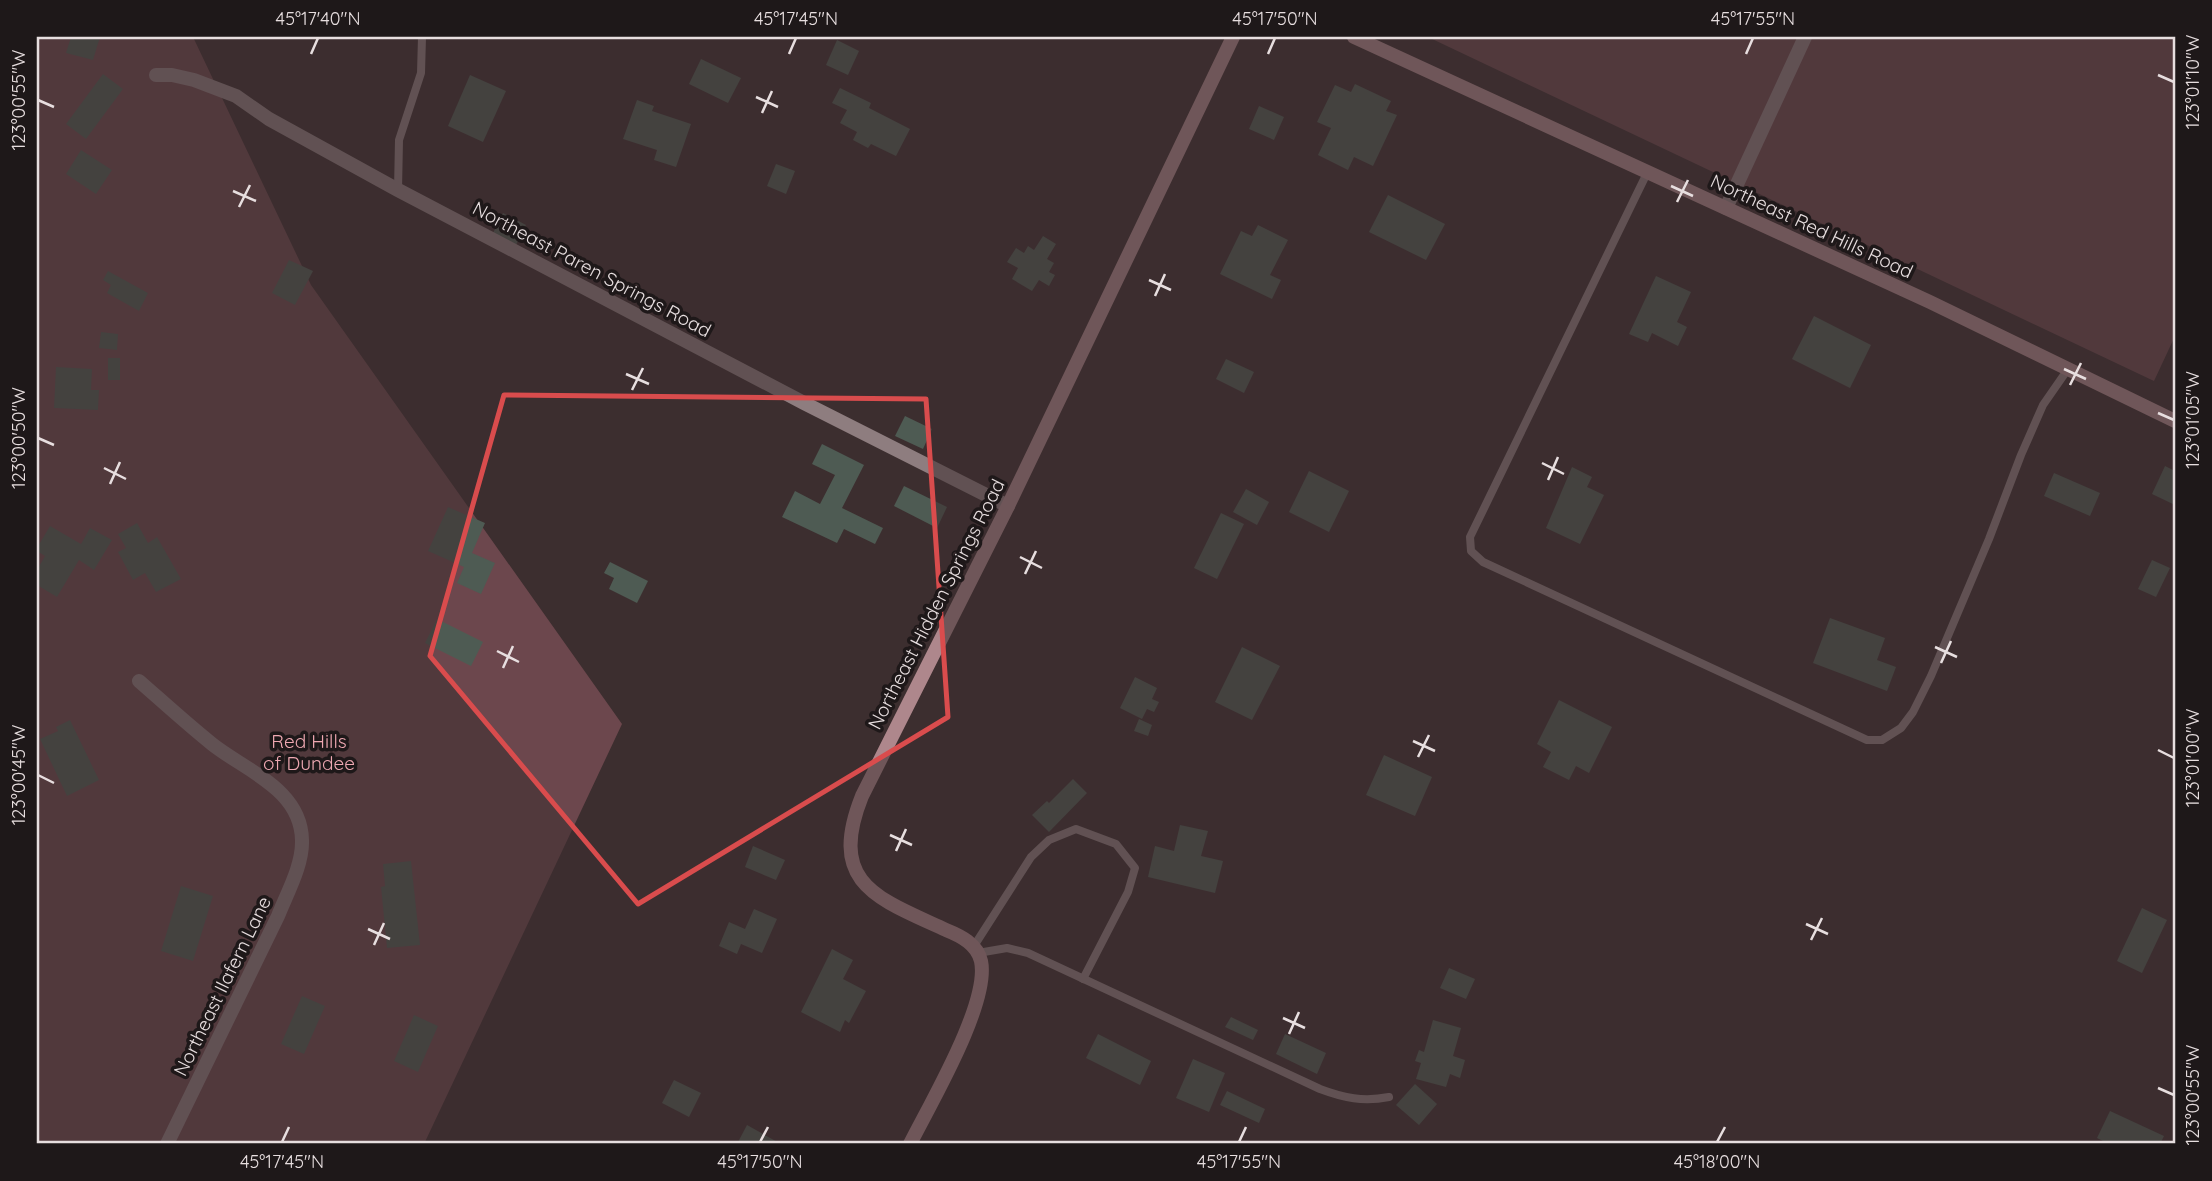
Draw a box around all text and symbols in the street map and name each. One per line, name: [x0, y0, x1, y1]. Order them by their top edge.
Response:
text: 45°17'40"N: [276, 7, 360, 30]
text: 45°17'45"N: [754, 7, 838, 30]
text: 45°17'50"N: [1232, 7, 1318, 30]
text: 45°17'55"N: [1711, 7, 1795, 30]
text: 123°01'10"W: [2181, 35, 2204, 129]
text: 123°00'55"W: [7, 50, 30, 150]
street label: Northeast Red Hills Road: [1707, 169, 1917, 283]
street label: Northeast Paren Springs Road: [469, 196, 715, 342]
text: 123°01'05"W: [2181, 371, 2204, 469]
text: 123°00'50"W: [7, 387, 30, 489]
street label: Northeast Hidden Springs Road: [862, 475, 1010, 733]
text: 123°01'00"W: [2181, 709, 2204, 807]
text: 123°00'45"W: [7, 725, 30, 825]
park label: Red Hills of Dundee: [263, 729, 355, 775]
street label: Northeast Ilafern Lane: [168, 892, 276, 1080]
text: 123°00'55"W: [2181, 1045, 2204, 1145]
text: 45°17'45"N: [240, 1150, 324, 1173]
text: 45°17'50"N: [717, 1150, 803, 1173]
text: 45°17'55"N: [1197, 1150, 1281, 1173]
text: 45°18'00"N: [1674, 1150, 1760, 1173]

